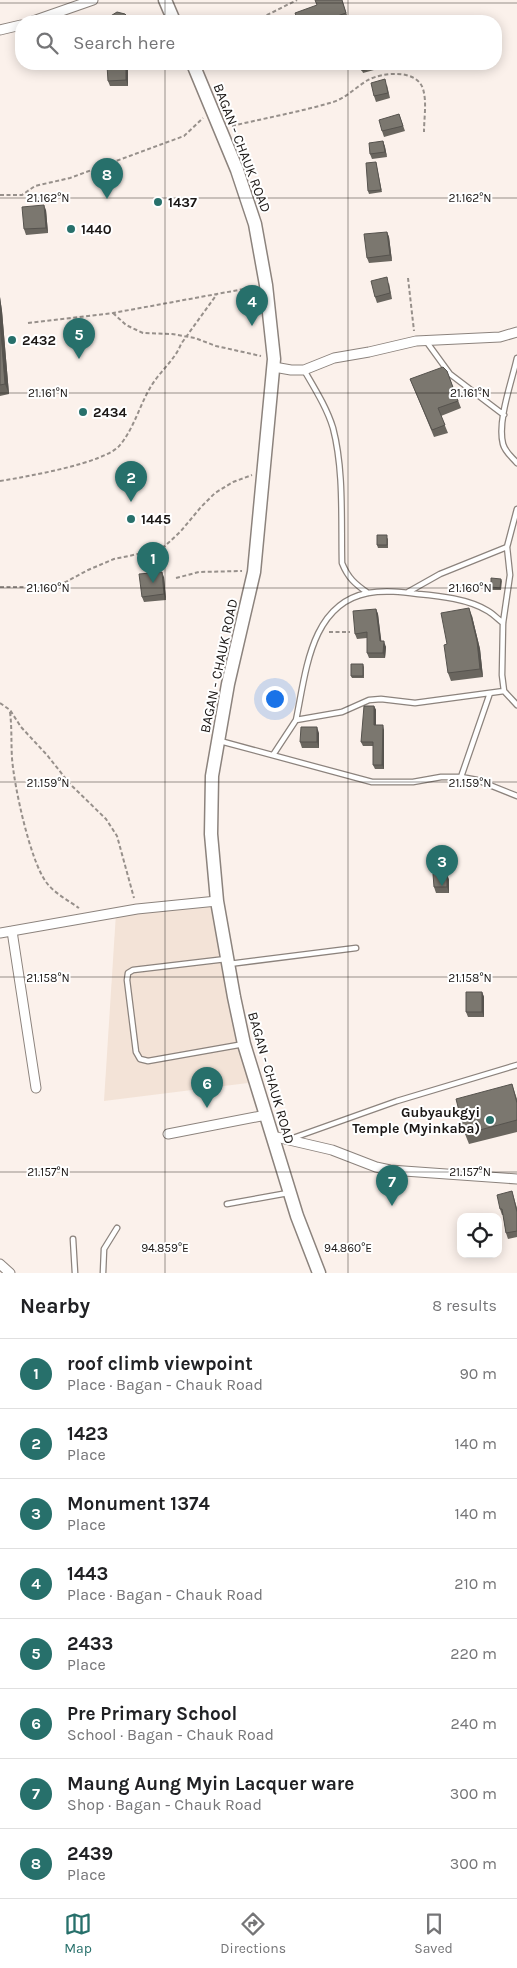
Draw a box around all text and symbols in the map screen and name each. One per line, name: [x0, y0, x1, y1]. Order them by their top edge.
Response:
search box: [15, 15, 502, 70]
icon: search: [33, 29, 61, 57]
text: Search here: [73, 32, 175, 54]
street label: BAGAN - CHAUK ROAD: [210, 81, 274, 215]
pin: 8: [91, 158, 123, 199]
text: 21.162°N: [26, 191, 70, 205]
text: 21.162°N: [448, 191, 492, 205]
place label: 1437: [168, 194, 197, 211]
marker: 1437: [152, 196, 164, 208]
place label: 1440: [81, 221, 112, 238]
marker: 1440: [65, 223, 77, 235]
pin: 4: [236, 285, 268, 326]
pin: 5: [63, 318, 95, 359]
place label: 2432: [22, 332, 56, 349]
marker: 2432: [6, 334, 18, 346]
text: 21.161°N: [28, 386, 68, 400]
text: 21.161°N: [450, 386, 490, 400]
place label: 2434: [93, 404, 128, 421]
marker: 2434: [77, 406, 89, 418]
pin: 2: [115, 461, 147, 502]
place label: 1445: [141, 511, 171, 528]
marker: 1445: [125, 513, 137, 525]
pin: 1: [137, 542, 169, 583]
text: 21.160°N: [26, 581, 70, 595]
text: 21.160°N: [448, 581, 492, 595]
street label: BAGAN - CHAUK ROAD: [196, 597, 242, 735]
your location: [262, 686, 288, 712]
text: 21.159°N: [26, 776, 70, 790]
text: 21.159°N: [448, 776, 492, 790]
pin: 3: [426, 845, 458, 886]
text: 21.158°N: [26, 971, 70, 985]
text: 21.158°N: [448, 971, 492, 985]
street label: BAGAN - CHAUK ROAD: [244, 1010, 298, 1146]
pin: 6: [191, 1067, 223, 1108]
place label: Gubyaukgyi Temple (Myinkaba): [352, 1104, 480, 1137]
marker: Gubyaukgyi Temple (Myinkaba): [484, 1114, 496, 1126]
text: 21.157°N: [27, 1165, 69, 1179]
pin: 7: [376, 1165, 408, 1206]
text: 21.157°N: [449, 1165, 491, 1179]
map controls: [457, 1213, 502, 1258]
button: locate: [457, 1213, 502, 1258]
text: 94.859°E: [141, 1241, 189, 1255]
text: 94.860°E: [324, 1241, 372, 1255]
text: Nearby: [20, 1294, 90, 1318]
text: 8 results: [432, 1296, 497, 1315]
text: roof climb viewpoint: [67, 1353, 253, 1375]
text: 1: [33, 1364, 39, 1383]
text: 90 m: [459, 1364, 497, 1383]
text: Place · Bagan - Chauk Road: [67, 1375, 263, 1394]
text: 1423: [67, 1423, 108, 1445]
text: 2: [31, 1434, 41, 1453]
text: 140 m: [455, 1434, 497, 1453]
text: Place: [67, 1445, 106, 1464]
text: Monument 1374: [67, 1493, 210, 1515]
text: 3: [31, 1504, 41, 1523]
text: 140 m: [455, 1504, 497, 1523]
text: Place: [67, 1515, 106, 1534]
text: 1443: [67, 1563, 108, 1585]
text: 4: [31, 1574, 41, 1593]
text: 210 m: [454, 1574, 497, 1593]
text: Place · Bagan - Chauk Road: [67, 1585, 263, 1604]
text: 2433: [67, 1633, 113, 1655]
text: 5: [31, 1644, 41, 1663]
text: 220 m: [450, 1644, 497, 1663]
text: Place: [67, 1655, 106, 1674]
text: Pre Primary School: [67, 1703, 237, 1725]
text: 6: [31, 1714, 41, 1733]
text: 240 m: [451, 1714, 497, 1733]
text: School · Bagan - Chauk Road: [67, 1725, 274, 1744]
text: Maung Aung Myin Lacquer ware: [67, 1773, 354, 1795]
text: 7: [32, 1784, 40, 1803]
text: 300 m: [450, 1784, 497, 1803]
text: Shop · Bagan - Chauk Road: [67, 1795, 262, 1814]
text: 2439: [67, 1843, 113, 1865]
text: 8: [31, 1854, 41, 1873]
text: 300 m: [450, 1854, 497, 1873]
text: Place: [67, 1865, 106, 1884]
tab: Map: [64, 1910, 92, 1957]
tab: Directions: [220, 1910, 286, 1957]
tab: Saved: [414, 1910, 453, 1957]

